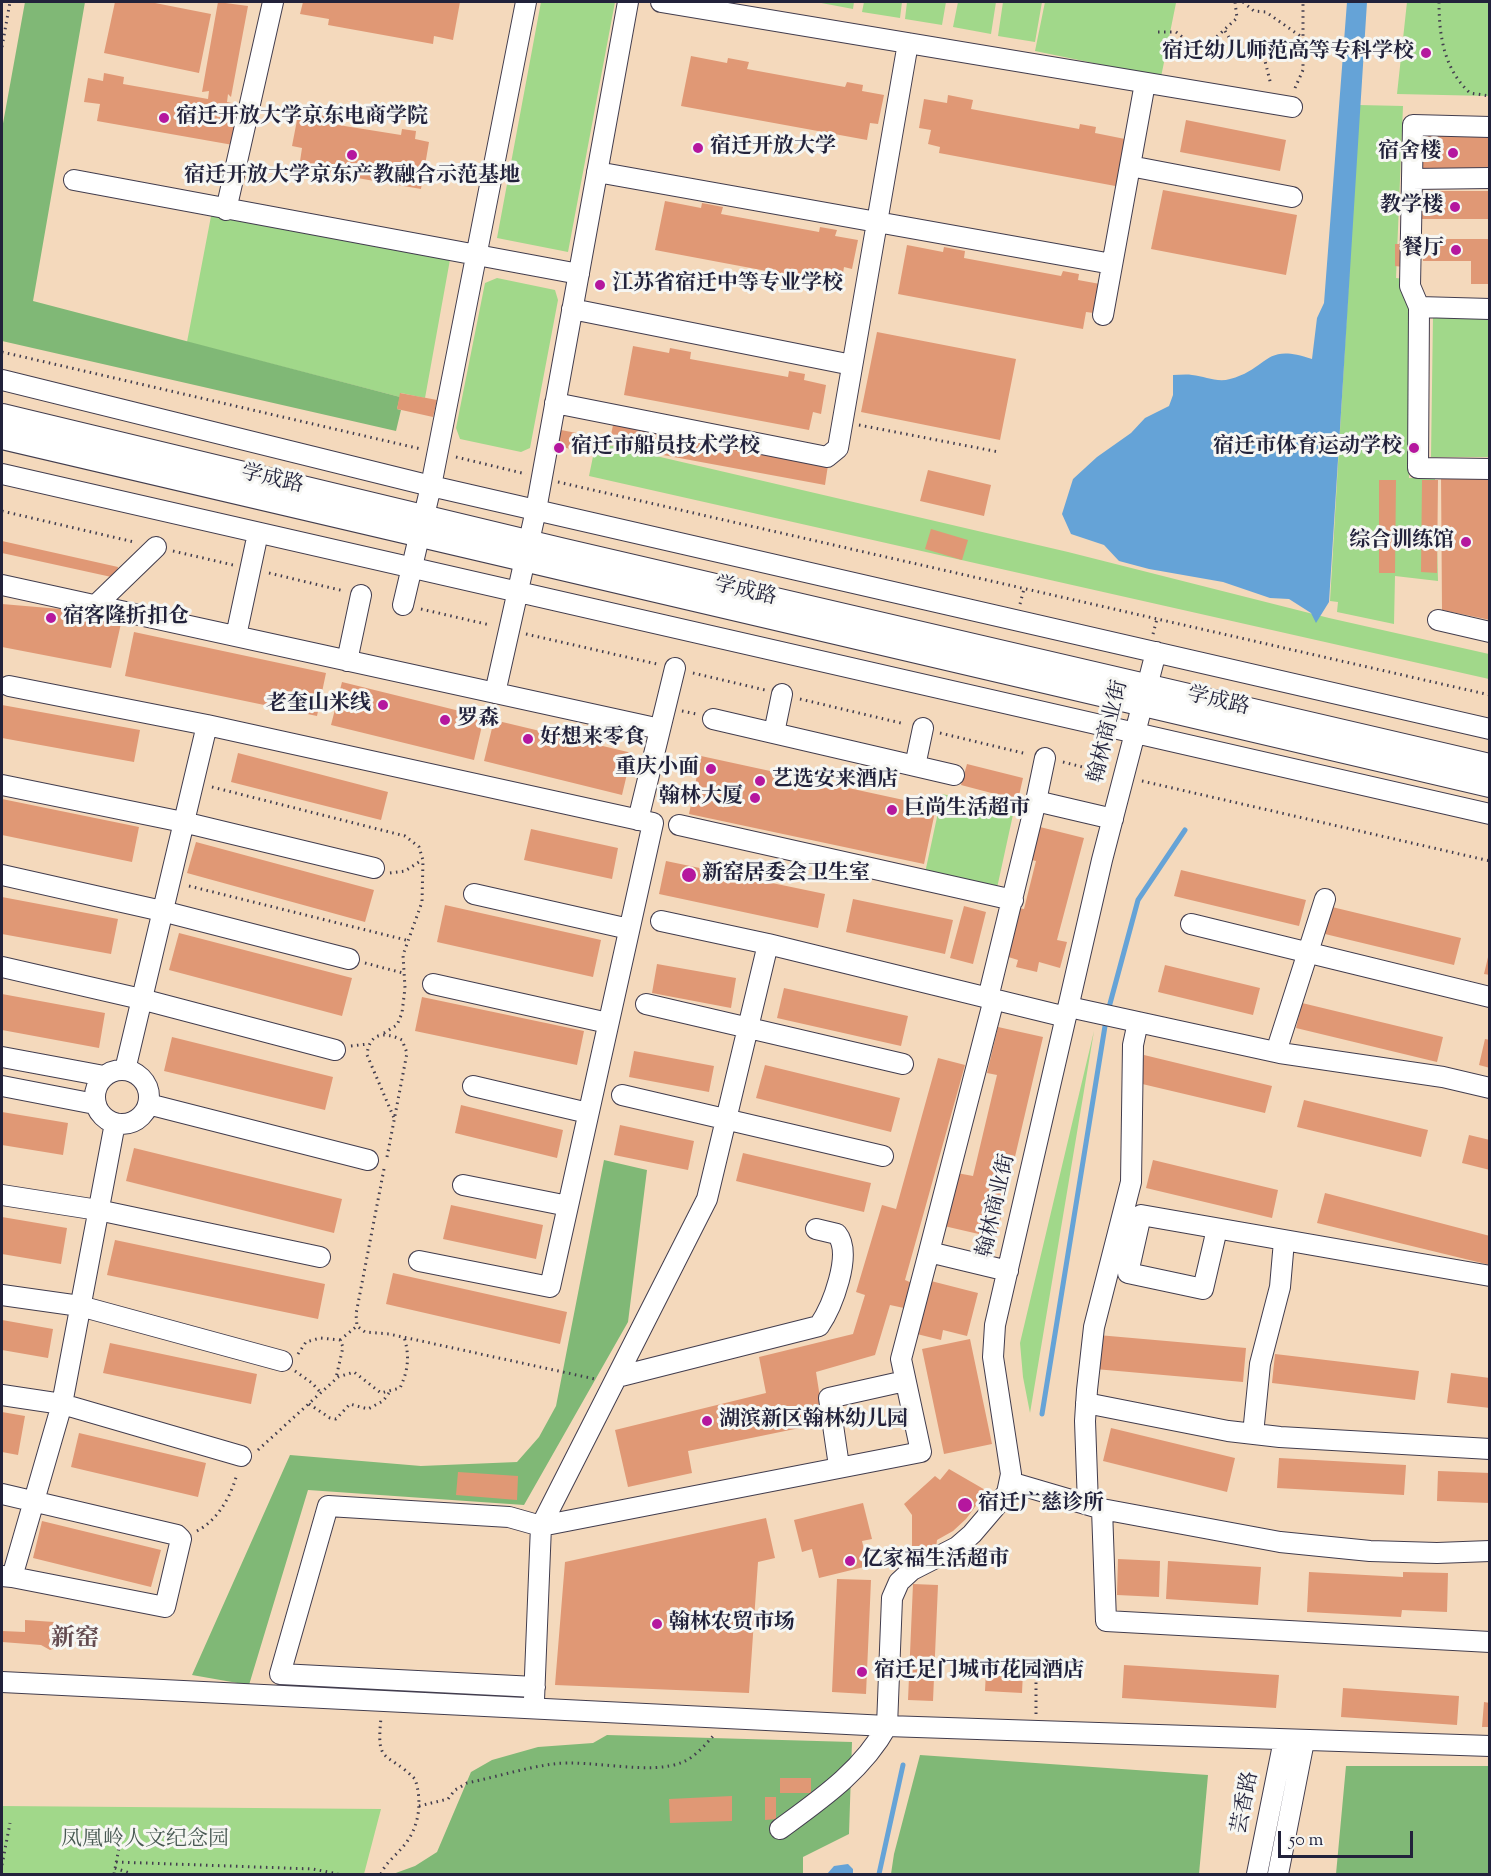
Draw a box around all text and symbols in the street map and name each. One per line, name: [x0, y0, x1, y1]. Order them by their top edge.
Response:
place label: 宿迁幼儿师范高等专科学校: [1162, 40, 1414, 66]
marker: 宿迁幼儿师范高等专科学校: [1419, 46, 1433, 60]
place label: 宿迁开放大学京东电商学院: [176, 105, 428, 131]
marker: 宿迁开放大学京东电商学院: [157, 111, 171, 125]
place label: 宿迁开放大学: [710, 135, 836, 161]
place label: 宿舍楼: [1378, 140, 1441, 166]
marker: 宿迁开放大学: [691, 141, 705, 155]
marker: 宿舍楼: [1446, 146, 1460, 160]
marker: 宿迁开放大学京东产教融合示范基地: [345, 148, 359, 162]
place label: 宿迁开放大学京东产教融合示范基地: [184, 164, 520, 190]
place label: 教学楼: [1380, 194, 1443, 220]
marker: 教学楼: [1448, 200, 1462, 214]
place label: 餐厅: [1402, 237, 1444, 263]
marker: 餐厅: [1449, 243, 1463, 257]
place label: 江苏省宿迁中等专业学校: [612, 272, 843, 298]
marker: 江苏省宿迁中等专业学校: [593, 278, 607, 292]
place label: 宿迁市船员技术学校: [571, 435, 760, 461]
place label: 宿迁市体育运动学校: [1213, 435, 1402, 461]
marker: 宿迁市船员技术学校: [552, 441, 566, 455]
marker: 宿迁市体育运动学校: [1407, 441, 1421, 455]
street label: 学成路: [238, 462, 306, 500]
place label: 综合训练馆: [1349, 529, 1454, 555]
marker: 综合训练馆: [1459, 535, 1473, 549]
street label: 学成路: [711, 574, 779, 612]
place label: 宿客隆折扣仓: [63, 605, 189, 631]
marker: 宿客隆折扣仓: [44, 611, 58, 625]
street label: 翰林商业街: [1085, 678, 1135, 786]
street label: 学成路: [1184, 684, 1252, 722]
place label: 老奎山米线: [266, 692, 371, 718]
marker: 老奎山米线: [376, 698, 390, 712]
place label: 罗森: [457, 707, 499, 733]
marker: 罗森: [438, 713, 452, 727]
place label: 好想来零食: [540, 726, 645, 752]
marker: 好想来零食: [521, 732, 535, 746]
place label: 重庆小面: [615, 756, 699, 782]
marker: 重庆小面: [704, 762, 718, 776]
place label: 艺选安来酒店: [772, 768, 898, 794]
marker: 艺选安来酒店: [753, 774, 767, 788]
place label: 翰林大厦: [659, 785, 743, 811]
marker: 翰林大厦: [748, 791, 762, 805]
place label: 巨尚生活超市: [904, 797, 1030, 823]
marker: 巨尚生活超市: [885, 803, 899, 817]
place label: 新窑居委会卫生室: [702, 862, 870, 888]
marker: 新窑居委会卫生室: [680, 866, 698, 884]
street label: 翰林商业街: [974, 1152, 1022, 1260]
place label: 湖滨新区翰林幼儿园: [719, 1408, 908, 1434]
marker: 湖滨新区翰林幼儿园: [700, 1414, 714, 1428]
place label: 宿迁广慈诊所: [978, 1492, 1104, 1518]
marker: 宿迁广慈诊所: [956, 1496, 974, 1514]
place label: 亿家福生活超市: [862, 1548, 1009, 1574]
marker: 亿家福生活超市: [843, 1554, 857, 1568]
place label: 翰林农贸市场: [669, 1611, 795, 1637]
marker: 翰林农贸市场: [650, 1617, 664, 1631]
district label: 新窑: [51, 1627, 99, 1655]
place label: 宿迁足门城市花园酒店: [874, 1659, 1084, 1685]
marker: 宿迁足门城市花园酒店: [855, 1665, 869, 1679]
street label: 芸香路: [1229, 1770, 1265, 1836]
scale bar: [1281, 1819, 1416, 1857]
park label: 凤凰岭人文纪念园: [61, 1828, 229, 1854]
text: 50 m: [1289, 1828, 1323, 1854]

